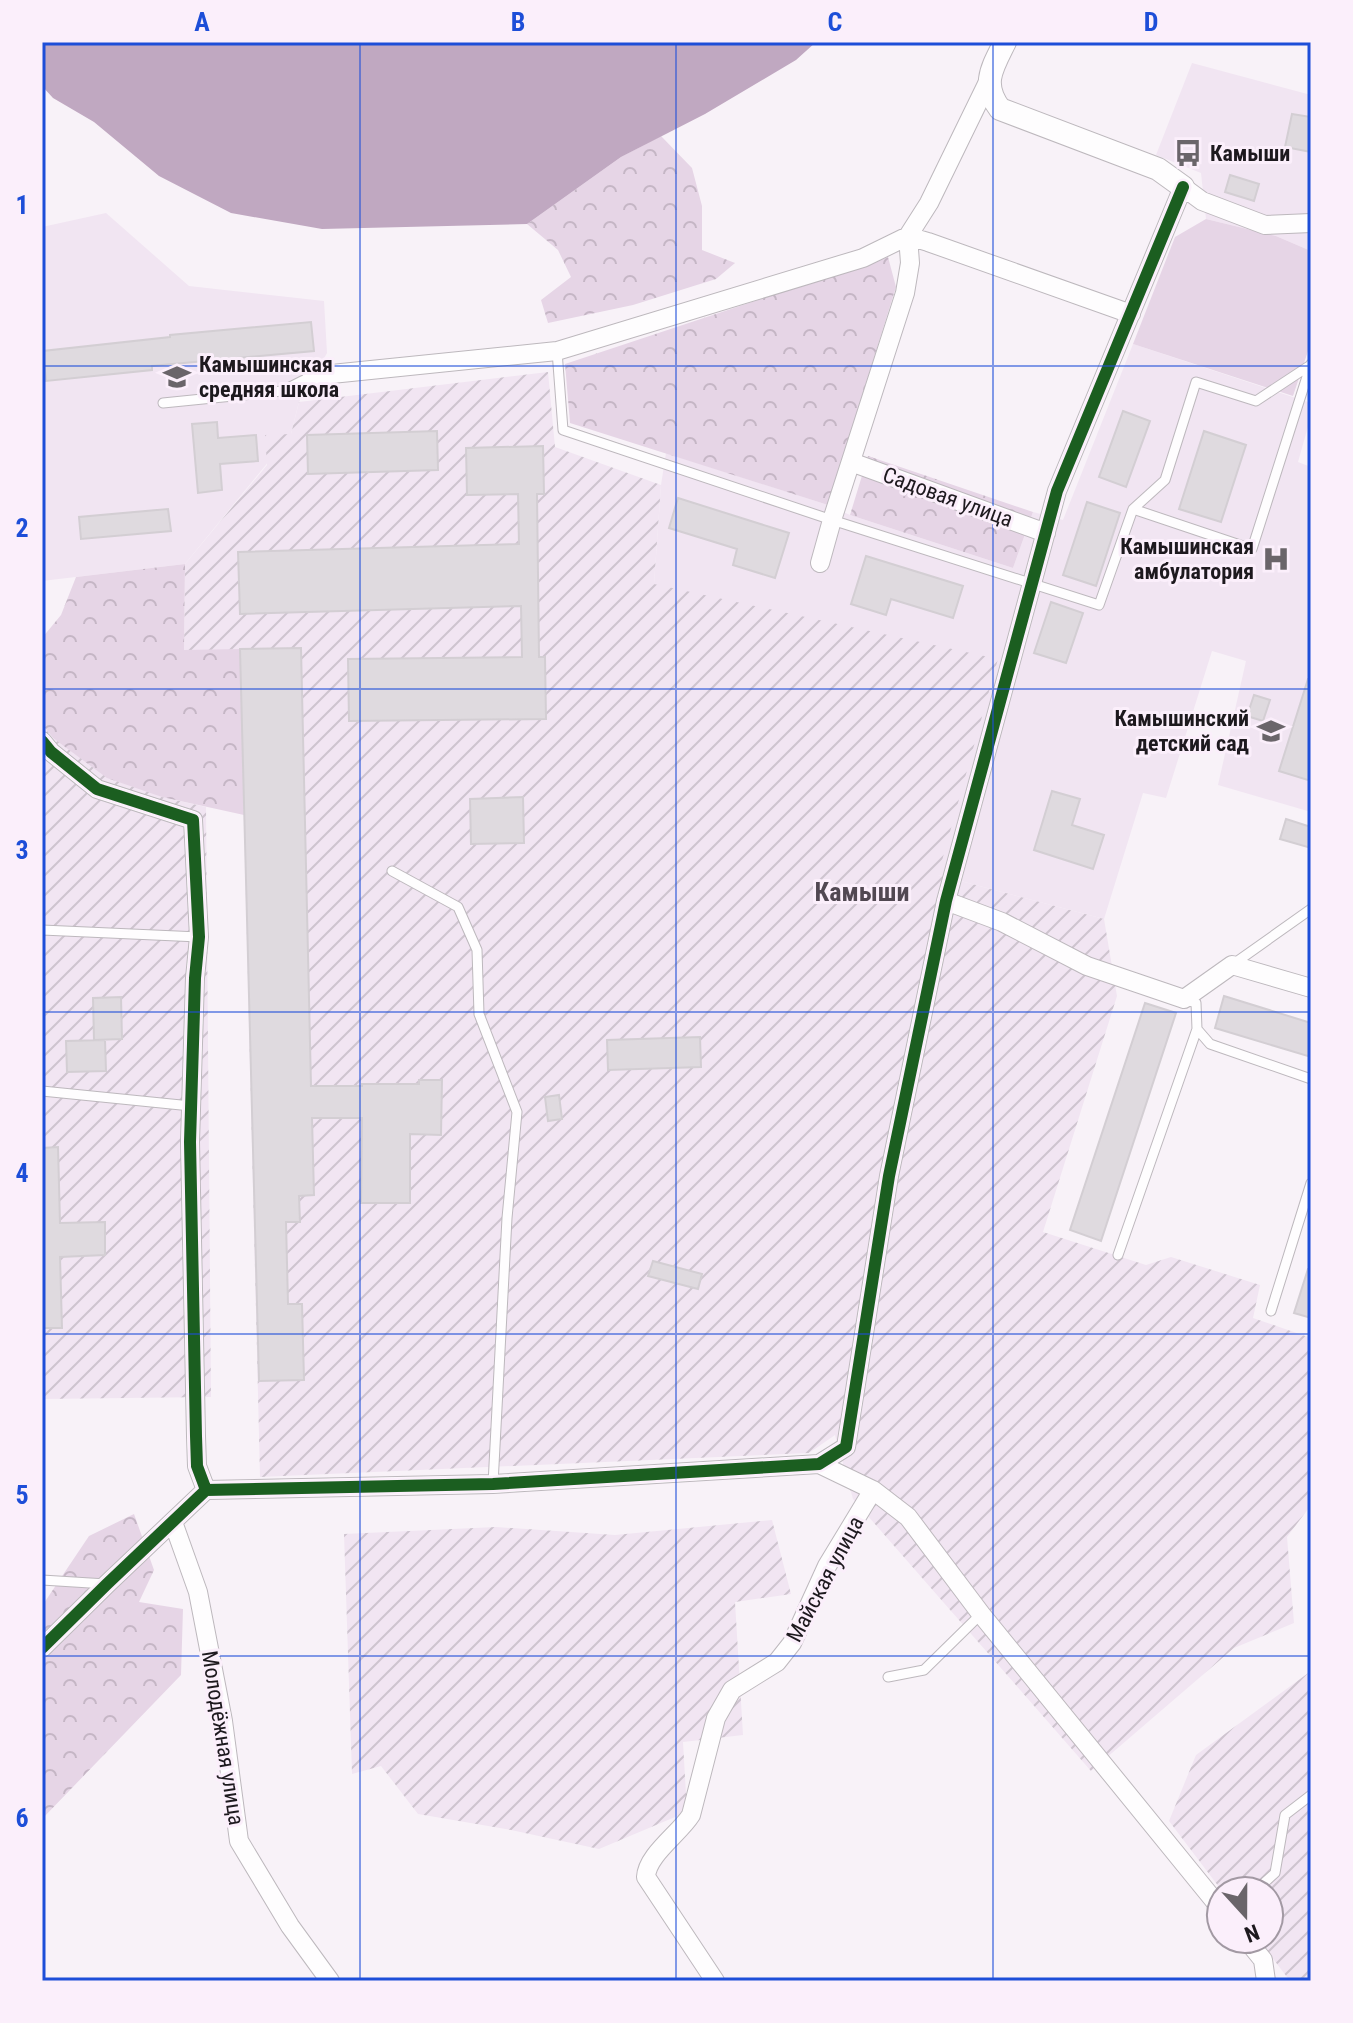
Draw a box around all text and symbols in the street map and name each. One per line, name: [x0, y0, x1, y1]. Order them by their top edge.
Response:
text: A: [194, 7, 210, 37]
text: B: [511, 7, 525, 37]
text: C: [828, 7, 843, 37]
text: D: [1144, 7, 1158, 37]
bus stop icon: Камыши: [1173, 138, 1203, 168]
place label: Камыши: [1210, 141, 1290, 166]
text: 1: [15, 190, 29, 220]
place label: Камышинская средняя школа: [199, 352, 339, 402]
school or university icon: Камышинская средняя школа: [162, 362, 192, 392]
street label: Садовая улица: [880, 462, 1016, 532]
text: 2: [15, 513, 29, 543]
place label: Камышинская амбулатория: [1120, 534, 1254, 584]
hospital icon: Камышинская амбулатория: [1261, 544, 1291, 574]
place label: Камышинский детский сад: [1114, 706, 1249, 756]
school or university icon: Камышинский детский сад: [1256, 716, 1286, 746]
text: 3: [15, 835, 29, 865]
district label: Камыши: [815, 877, 909, 907]
text: 4: [15, 1158, 29, 1188]
text: 5: [15, 1480, 29, 1510]
street label: Майская улица: [781, 1512, 869, 1646]
street label: Молодёжная улица: [197, 1649, 249, 1827]
text: 6: [15, 1803, 29, 1833]
north arrow: [1205, 1875, 1285, 1955]
text: N: [1241, 1919, 1263, 1947]

